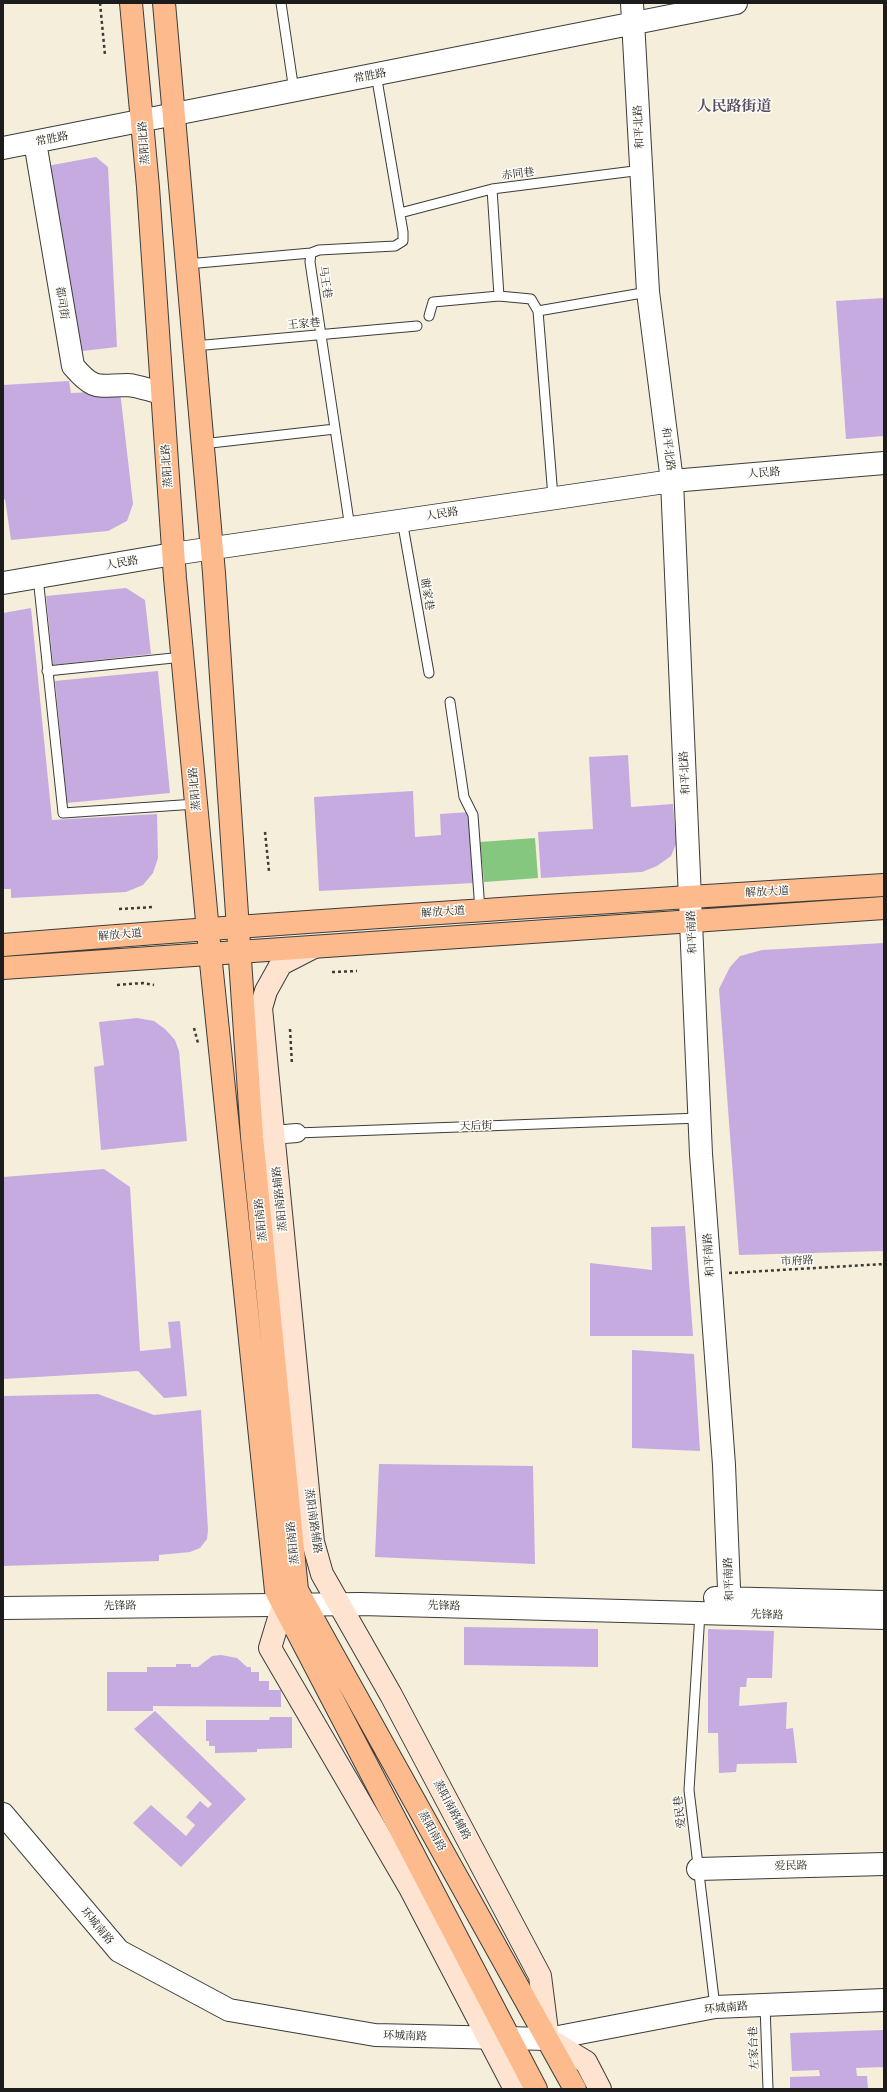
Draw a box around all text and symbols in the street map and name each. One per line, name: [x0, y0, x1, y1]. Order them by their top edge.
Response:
street label: 常胜路: [353, 66, 387, 86]
district label: 人民路街道: [697, 98, 771, 116]
street label: 和平北路: [631, 105, 647, 149]
street label: 蒸阳北路: [136, 121, 152, 165]
street label: 常胜路: [35, 129, 69, 149]
street label: 赤同巷: [501, 165, 535, 183]
street label: 马王巷: [316, 265, 334, 299]
street label: 都司街: [53, 286, 71, 320]
street label: 王家巷: [287, 316, 321, 332]
street label: 和平北路: [659, 426, 677, 472]
street label: 蒸阳北路: [159, 444, 175, 488]
street label: 人民路: [747, 465, 781, 481]
street label: 人民路: [425, 505, 459, 523]
street label: 人民路: [105, 554, 139, 572]
street label: 谢家巷: [418, 577, 436, 611]
street label: 和平北路: [677, 751, 693, 795]
street label: 蒸阳北路: [187, 767, 203, 811]
street label: 解放大道: [745, 884, 789, 900]
street label: 解放大道: [421, 904, 465, 920]
street label: 和平南路: [685, 910, 699, 954]
street label: 解放大道: [98, 927, 142, 943]
street label: 天后街: [459, 1119, 493, 1133]
street label: 蒸阳南路辅路: [270, 1165, 290, 1233]
street label: 蒸阳南路: [252, 1197, 270, 1243]
street label: 和平南路: [701, 1233, 717, 1277]
street label: 市府路: [780, 1254, 814, 1268]
street label: 蒸阳南路辅路: [302, 1487, 324, 1555]
street label: 蒸阳南路: [284, 1520, 302, 1566]
street label: 和平南路: [722, 1557, 736, 1601]
street label: 先锋路: [103, 1599, 137, 1613]
street label: 先锋路: [427, 1599, 461, 1613]
street label: 先锋路: [750, 1608, 784, 1622]
street label: 蒸阳南路辅路: [431, 1778, 473, 1842]
street label: 爱民巷: [672, 1795, 688, 1829]
street label: 蒸阳南路: [416, 1809, 448, 1853]
street label: 爱民路: [774, 1859, 808, 1873]
street label: 环城南路: [78, 1905, 116, 1947]
street label: 环城南路: [704, 2000, 748, 2016]
street label: 左家台巷: [747, 2026, 761, 2070]
street label: 环城南路: [383, 2029, 427, 2043]

